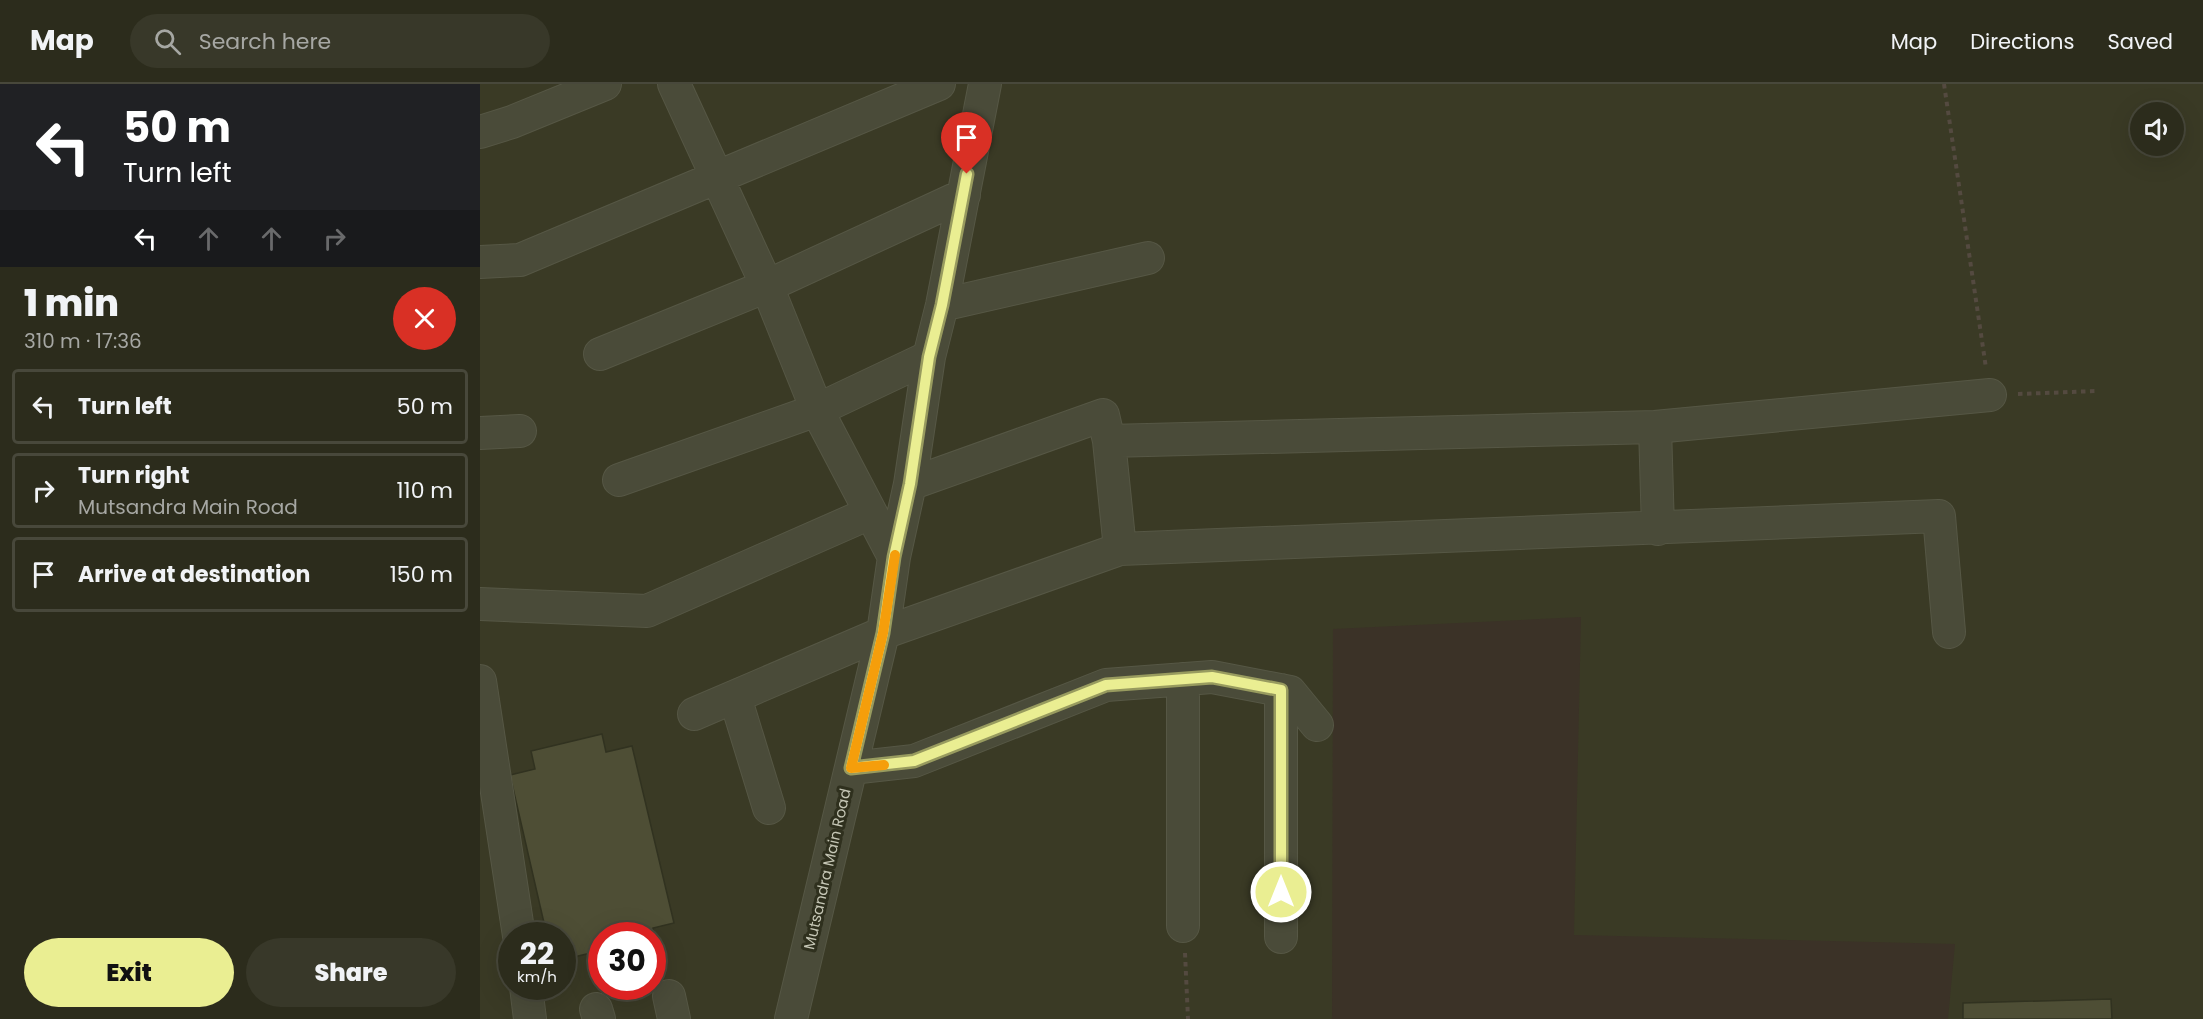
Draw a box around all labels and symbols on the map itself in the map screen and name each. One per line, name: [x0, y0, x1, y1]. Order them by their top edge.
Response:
pin: [941, 112, 992, 174]
street label: Mutsandra Main Road: [798, 786, 856, 952]
position arrow: [1249, 860, 1313, 924]
speed limit sign: 30: [588, 922, 666, 1000]

